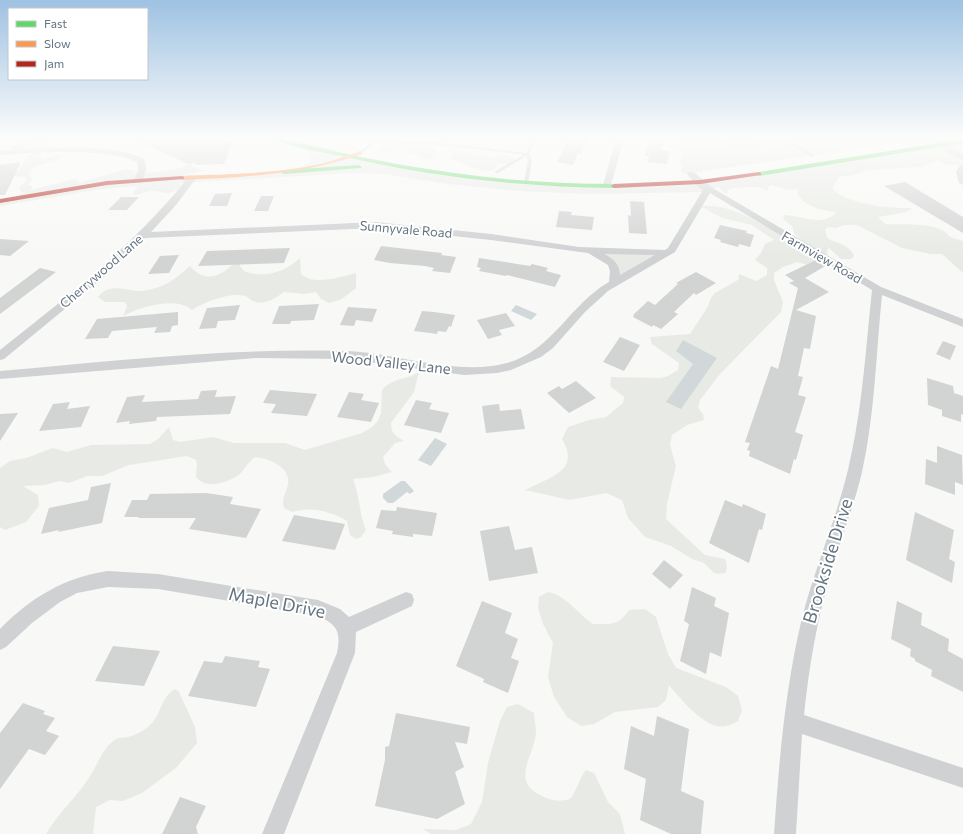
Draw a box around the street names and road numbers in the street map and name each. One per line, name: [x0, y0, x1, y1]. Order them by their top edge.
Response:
street label: Sunnyvale Road: [359, 217, 453, 241]
street label: Farmview Road: [779, 227, 865, 287]
street label: Cherrywood Lane: [56, 231, 146, 311]
street label: Wood Valley Lane: [331, 347, 452, 377]
street label: Brookside Drive: [798, 496, 856, 626]
street label: Maple Drive: [227, 582, 327, 622]

